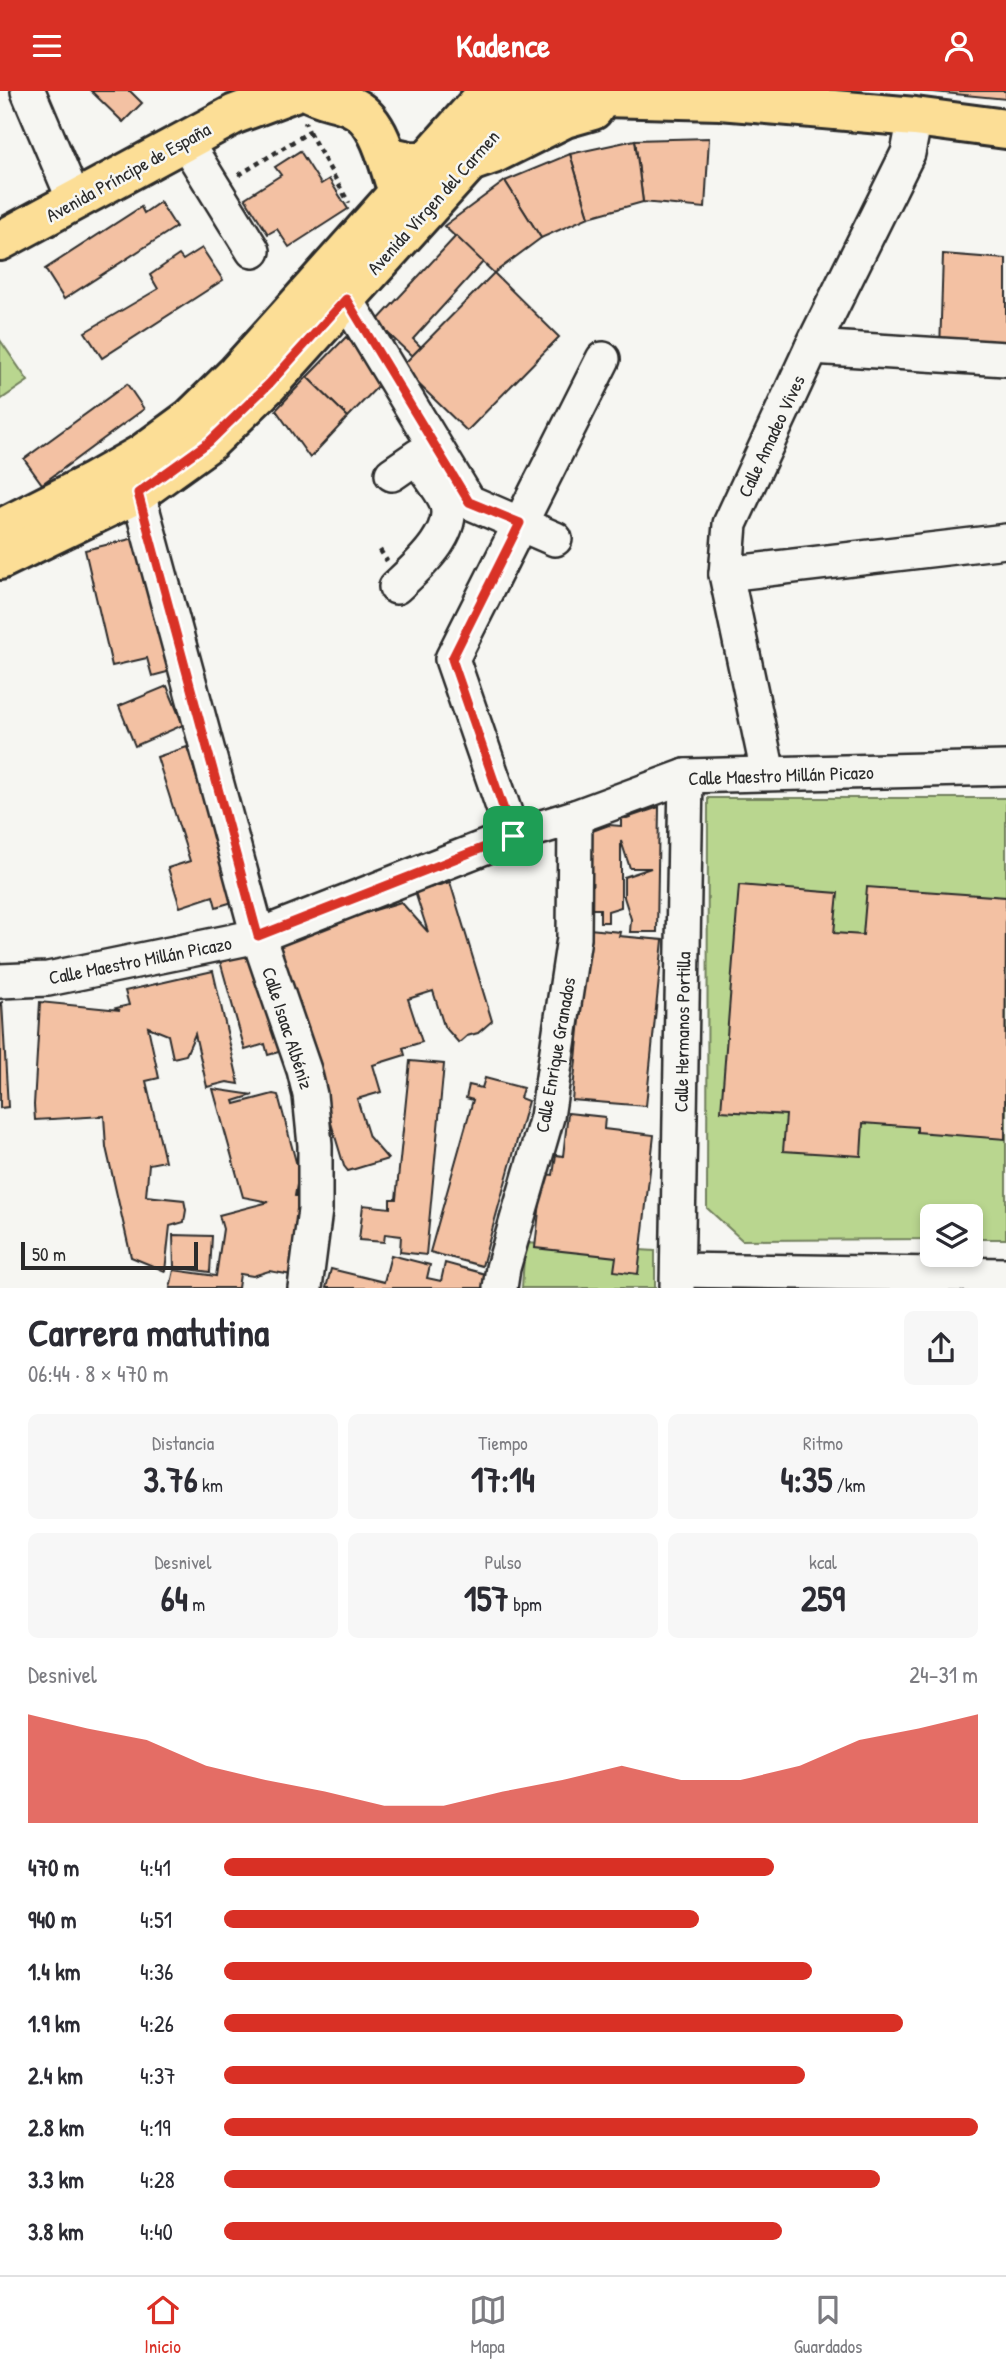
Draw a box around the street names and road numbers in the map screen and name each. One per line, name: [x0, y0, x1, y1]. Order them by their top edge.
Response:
street label: Avenida Príncipe de España: [41, 116, 215, 228]
street label: Avenida Virgen del Carmen: [361, 124, 505, 280]
street label: Calle Amadeo Vives: [731, 371, 811, 501]
street label: Calle Maestro Millán Picazo: [688, 759, 875, 791]
street label: Calle Maestro Millán Picazo: [46, 929, 234, 990]
street label: Calle Hermanos Portilla: [668, 951, 696, 1113]
street label: Calle Isaac Albéniz: [256, 964, 320, 1092]
street label: Calle Enrique Granados: [529, 975, 581, 1135]

